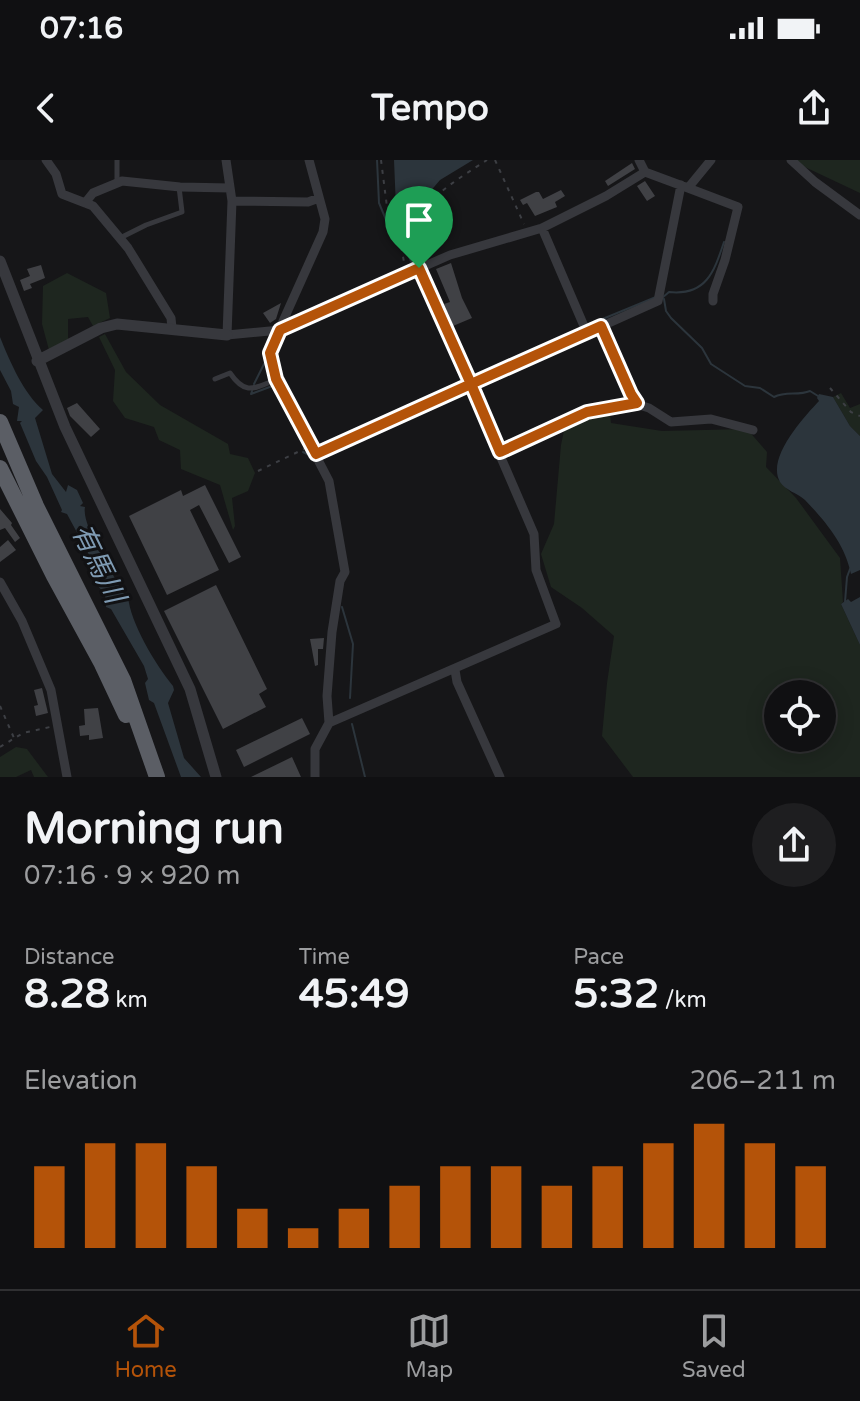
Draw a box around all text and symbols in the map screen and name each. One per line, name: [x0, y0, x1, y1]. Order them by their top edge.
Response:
text: 07:16: [40, 10, 123, 47]
icon: back: [24, 86, 68, 130]
icon: share: [792, 86, 836, 130]
text: Tempo: [371, 87, 489, 130]
pin: [385, 186, 453, 268]
icon: arrive: [397, 198, 441, 242]
water label: 有馬川: [64, 518, 133, 611]
map controls: [764, 680, 836, 752]
button: locate: [764, 680, 836, 752]
text: Morning run: [24, 803, 284, 856]
button: share: [752, 803, 836, 887]
text: 07:16 · 9 × 920 m: [24, 860, 240, 891]
text: Distance: [24, 944, 115, 970]
text: Time: [299, 944, 350, 970]
text: Pace: [573, 944, 624, 970]
text: 8.28: [24, 970, 110, 1018]
text: 45:49: [299, 970, 410, 1018]
text: 5:32: [573, 970, 659, 1018]
text: km: [110, 987, 148, 1013]
text: /km: [659, 987, 707, 1013]
text: Elevation: [24, 1065, 138, 1096]
text: 206–211 m: [690, 1065, 836, 1096]
tab: Home: [114, 1309, 177, 1383]
tab: Map: [406, 1309, 453, 1383]
tab: Saved: [682, 1309, 746, 1383]

